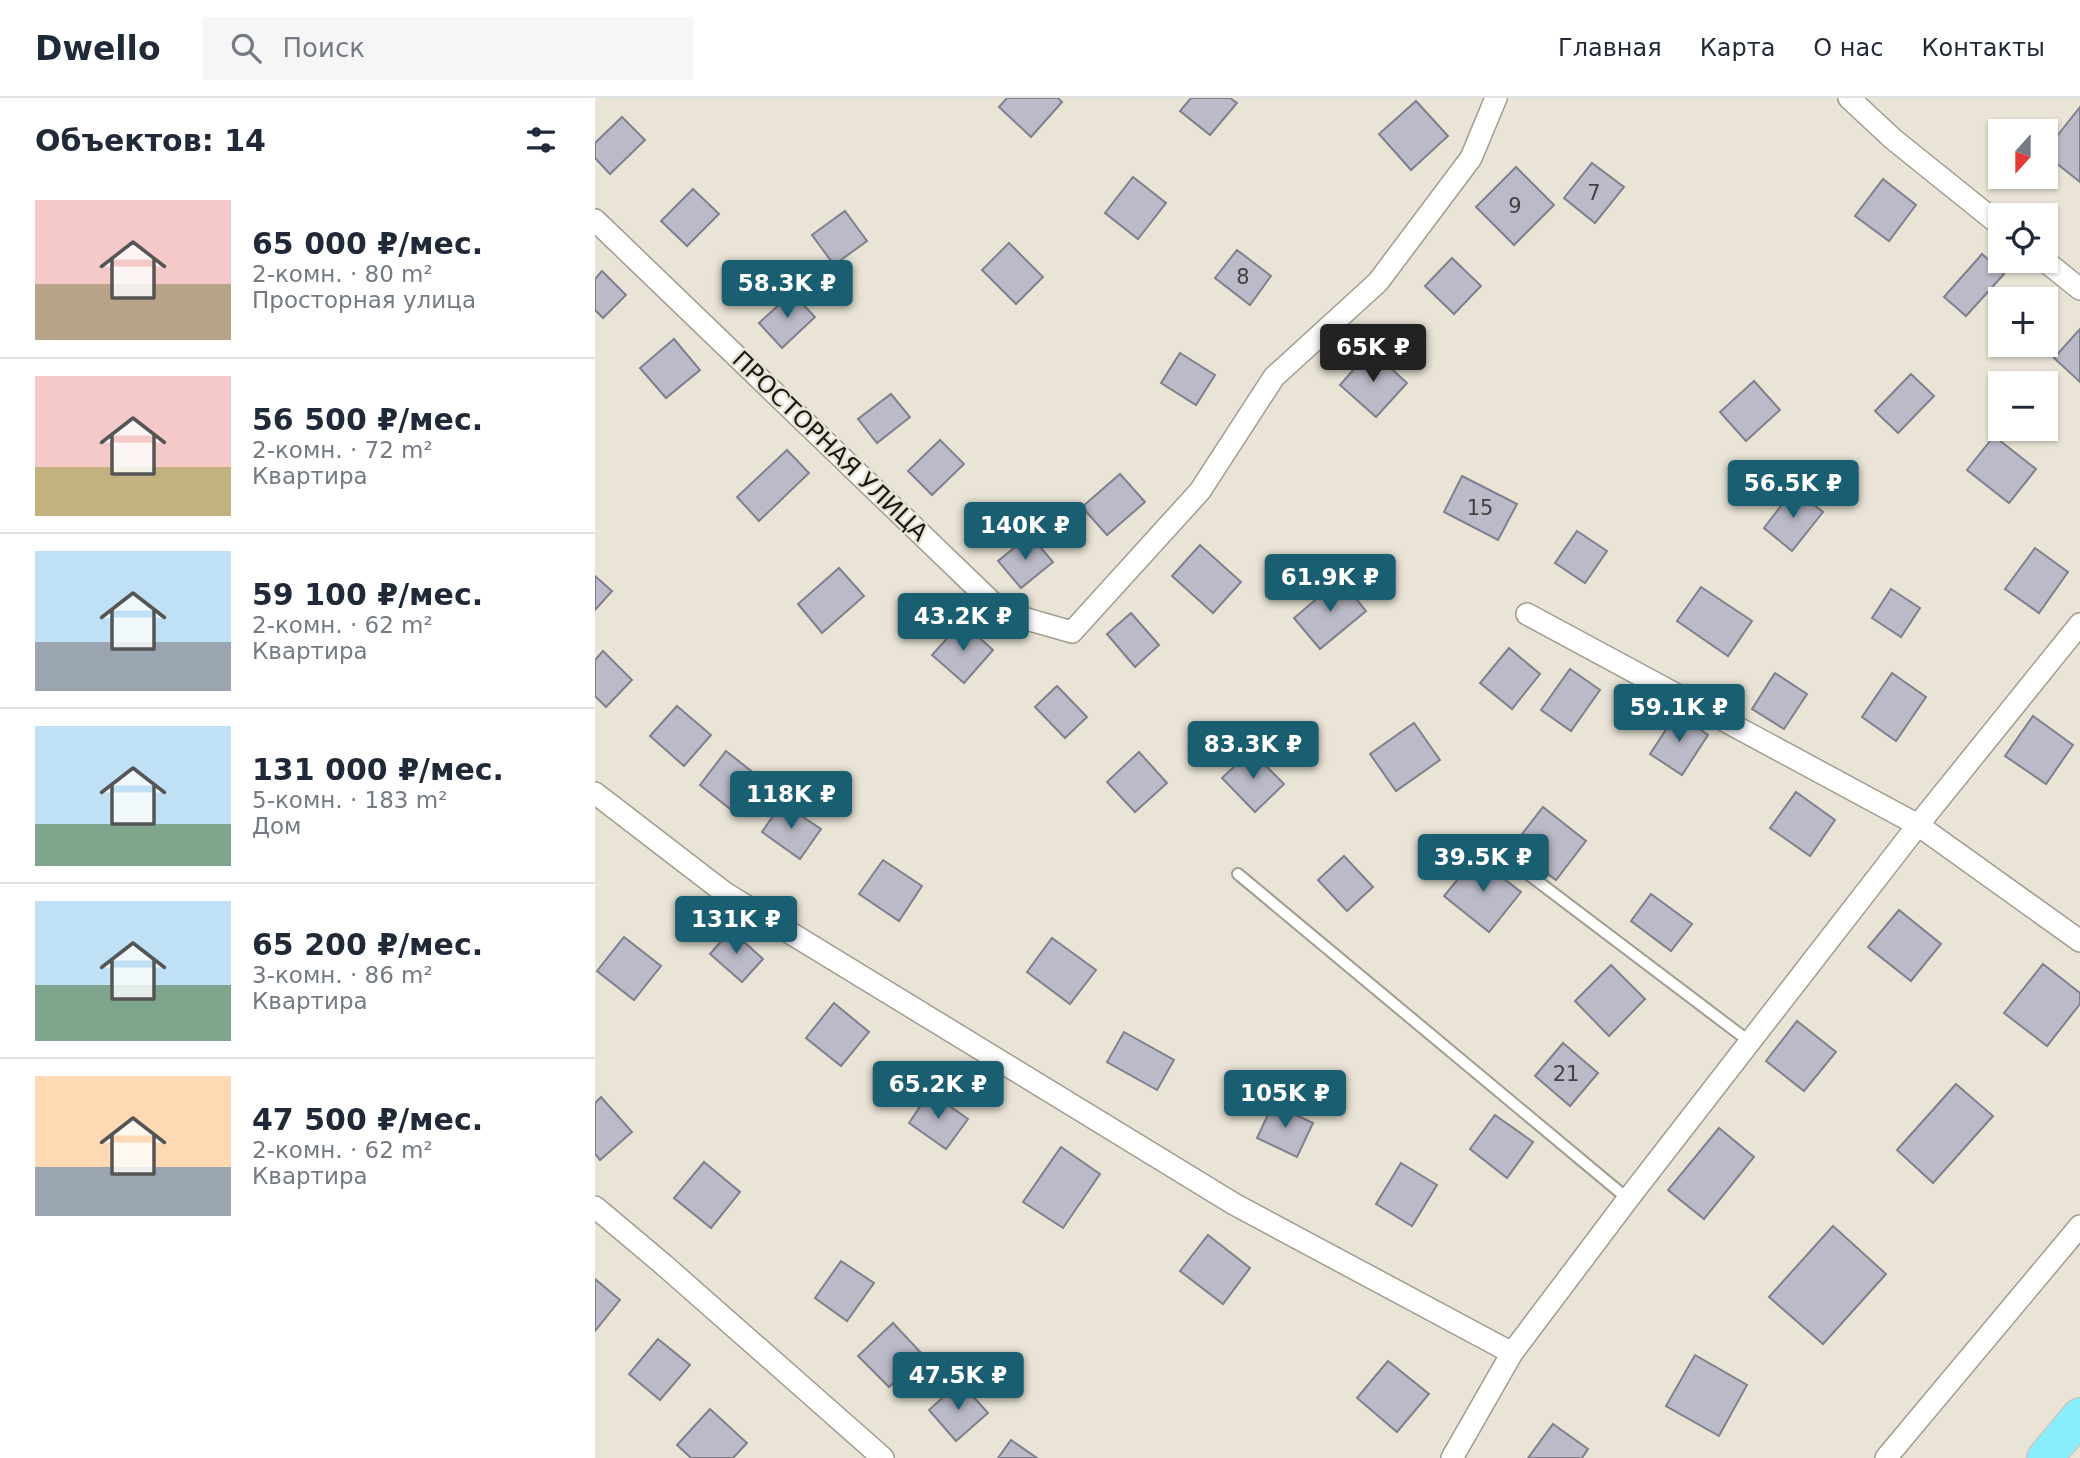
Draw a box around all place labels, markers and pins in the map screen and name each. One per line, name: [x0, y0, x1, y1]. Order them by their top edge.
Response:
pin: 58.3K ₽: [722, 260, 852, 320]
pin: 65K ₽: [1324, 324, 1422, 384]
pin: 56.5K ₽: [1728, 460, 1858, 520]
pin: 140K ₽: [968, 503, 1082, 562]
pin: 61.9K ₽: [1265, 554, 1395, 614]
pin: 43.2K ₽: [898, 594, 1028, 653]
pin: 59.1K ₽: [1614, 684, 1744, 744]
pin: 83.3K ₽: [1188, 722, 1318, 781]
pin: 118K ₽: [734, 772, 848, 831]
pin: 39.5K ₽: [1418, 834, 1548, 894]
pin: 131K ₽: [679, 896, 793, 956]
pin: 65.2K ₽: [873, 1062, 1003, 1121]
pin: 105K ₽: [1228, 1070, 1342, 1130]
pin: 47.5K ₽: [893, 1352, 1023, 1412]

